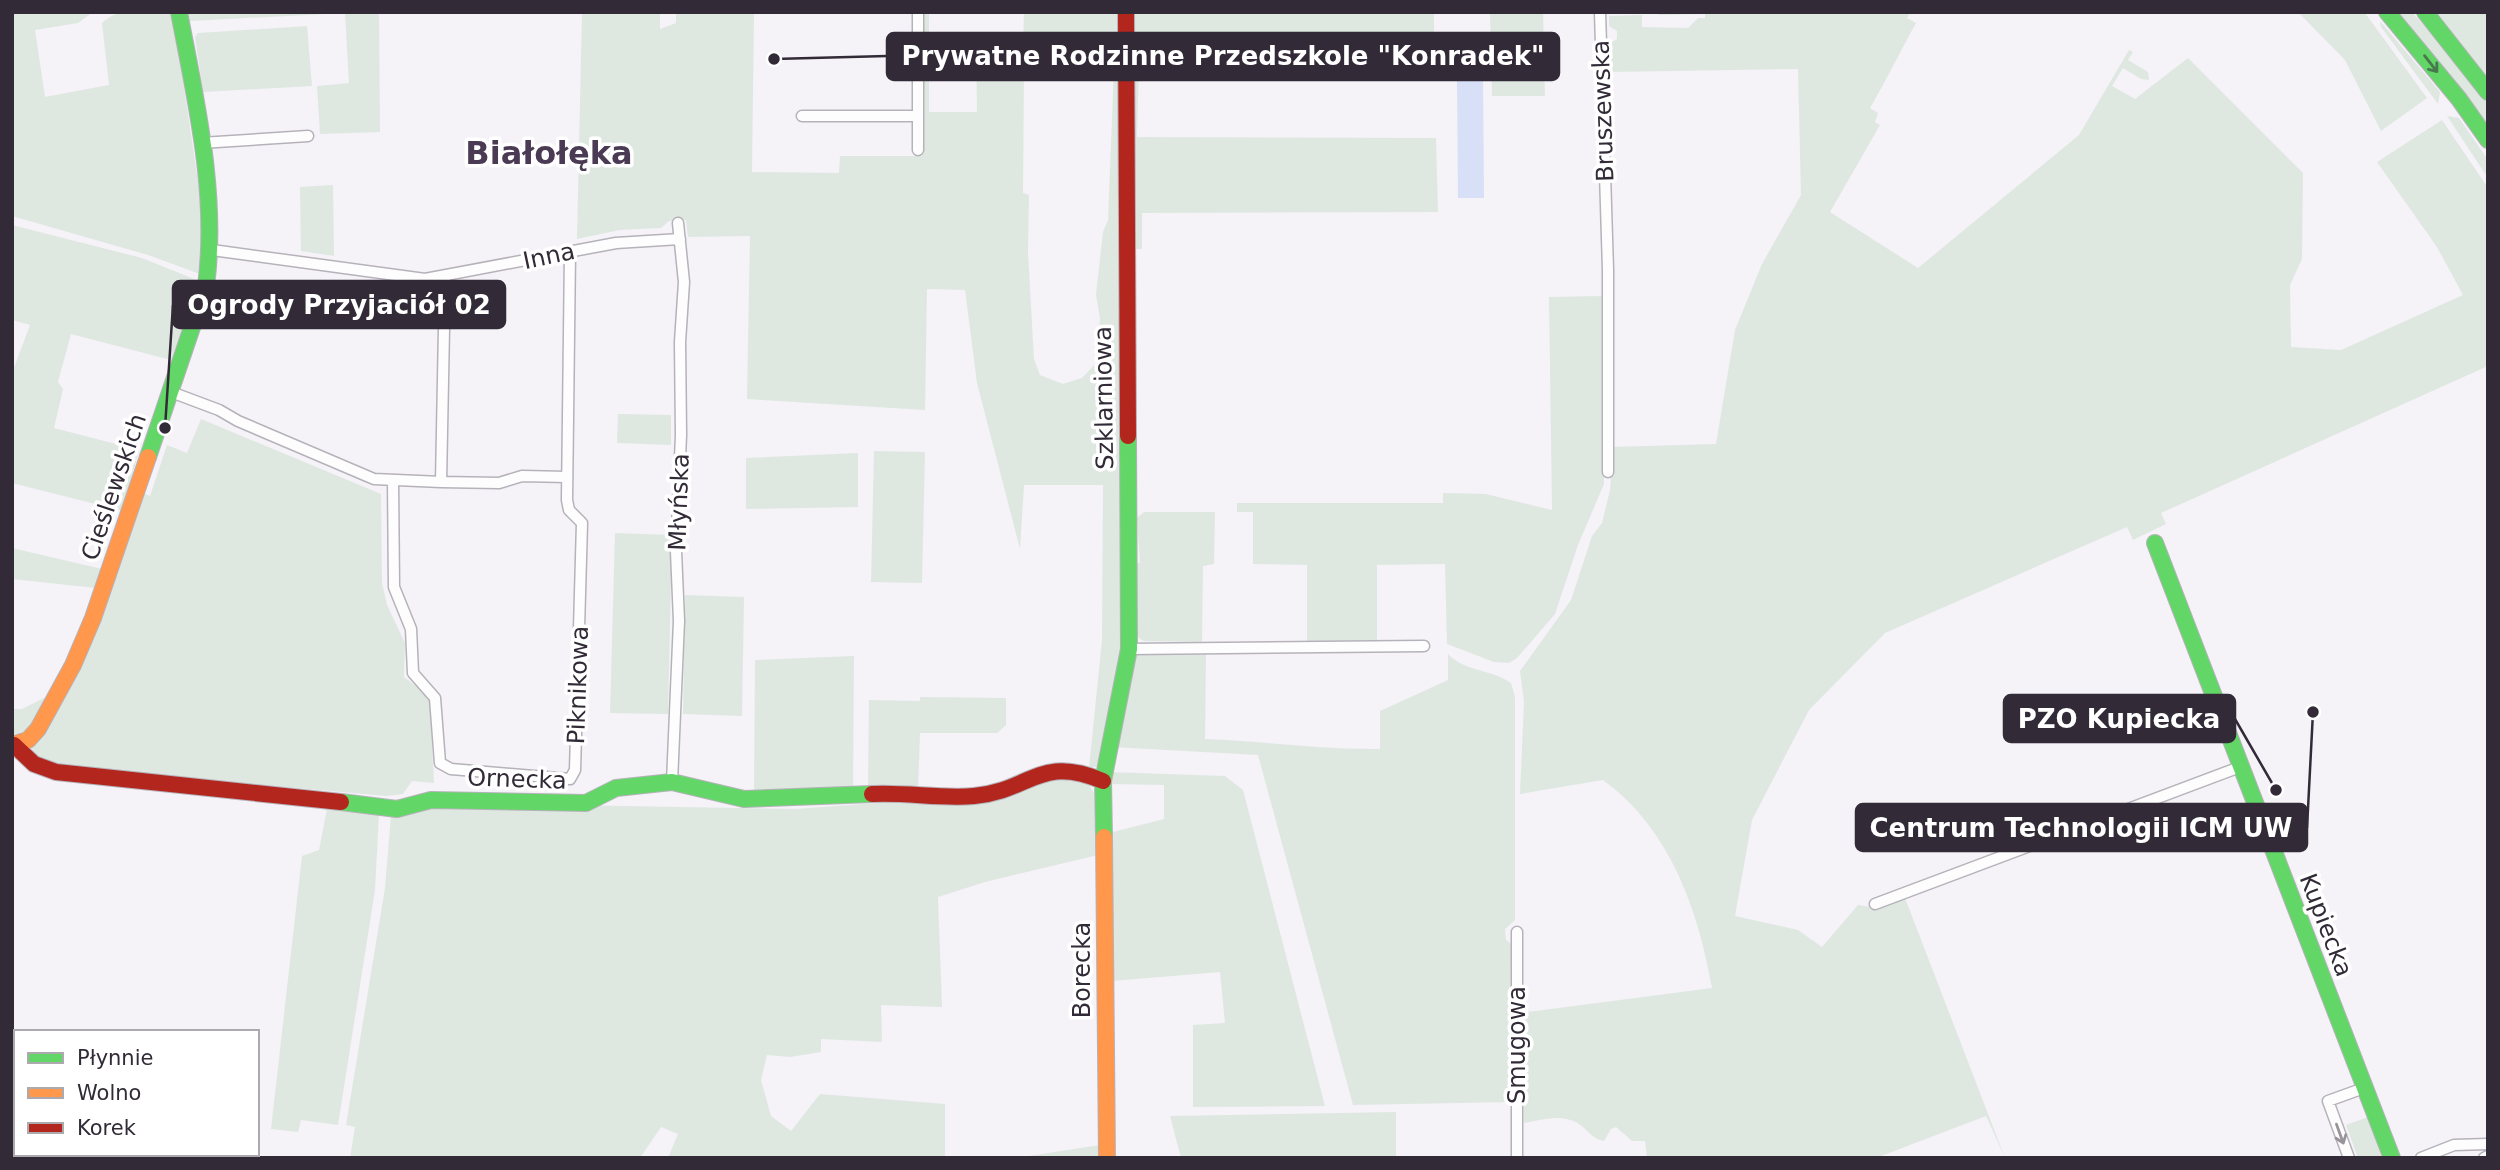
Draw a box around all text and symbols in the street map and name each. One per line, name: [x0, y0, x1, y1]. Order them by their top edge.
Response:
callout: Prywatne Rodzinne Przedszkole "Konradek": [887, 33, 1559, 80]
street label: Bruszewska: [1587, 40, 1619, 182]
text: Prywatne Rodzinne Przedszkole "Konradek": [901, 41, 1545, 71]
one-way arrow: [2424, 54, 2439, 73]
district label: Białołęka: [465, 134, 633, 172]
street label: Inna: [521, 237, 577, 275]
callout: Ogrody Przyjaciół 02: [173, 281, 505, 328]
text: Ogrody Przyjaciół 02: [187, 290, 491, 320]
street label: Szklarniowa: [1089, 326, 1119, 470]
street label: Cieślewskich: [76, 410, 152, 564]
street label: Młyńska: [663, 453, 695, 551]
street label: Piknikowa: [562, 625, 594, 745]
callout: PZO Kupiecka: [2004, 695, 2235, 742]
text: PZO Kupiecka: [2018, 704, 2220, 734]
street label: Ornecka: [467, 763, 567, 795]
callout: Centrum Technologii ICM UW: [1856, 804, 2307, 851]
text: Centrum Technologii ICM UW: [1869, 813, 2293, 843]
street label: Kupiecka: [2294, 870, 2358, 980]
street label: Borecka: [1068, 922, 1096, 1018]
street label: Smugowa: [1503, 986, 1531, 1104]
legend: [14, 1030, 259, 1156]
text: Płynnie: [77, 1046, 153, 1070]
text: Wolno: [77, 1081, 141, 1105]
text: Korek: [77, 1116, 137, 1140]
one-way arrow: [2335, 1122, 2347, 1144]

